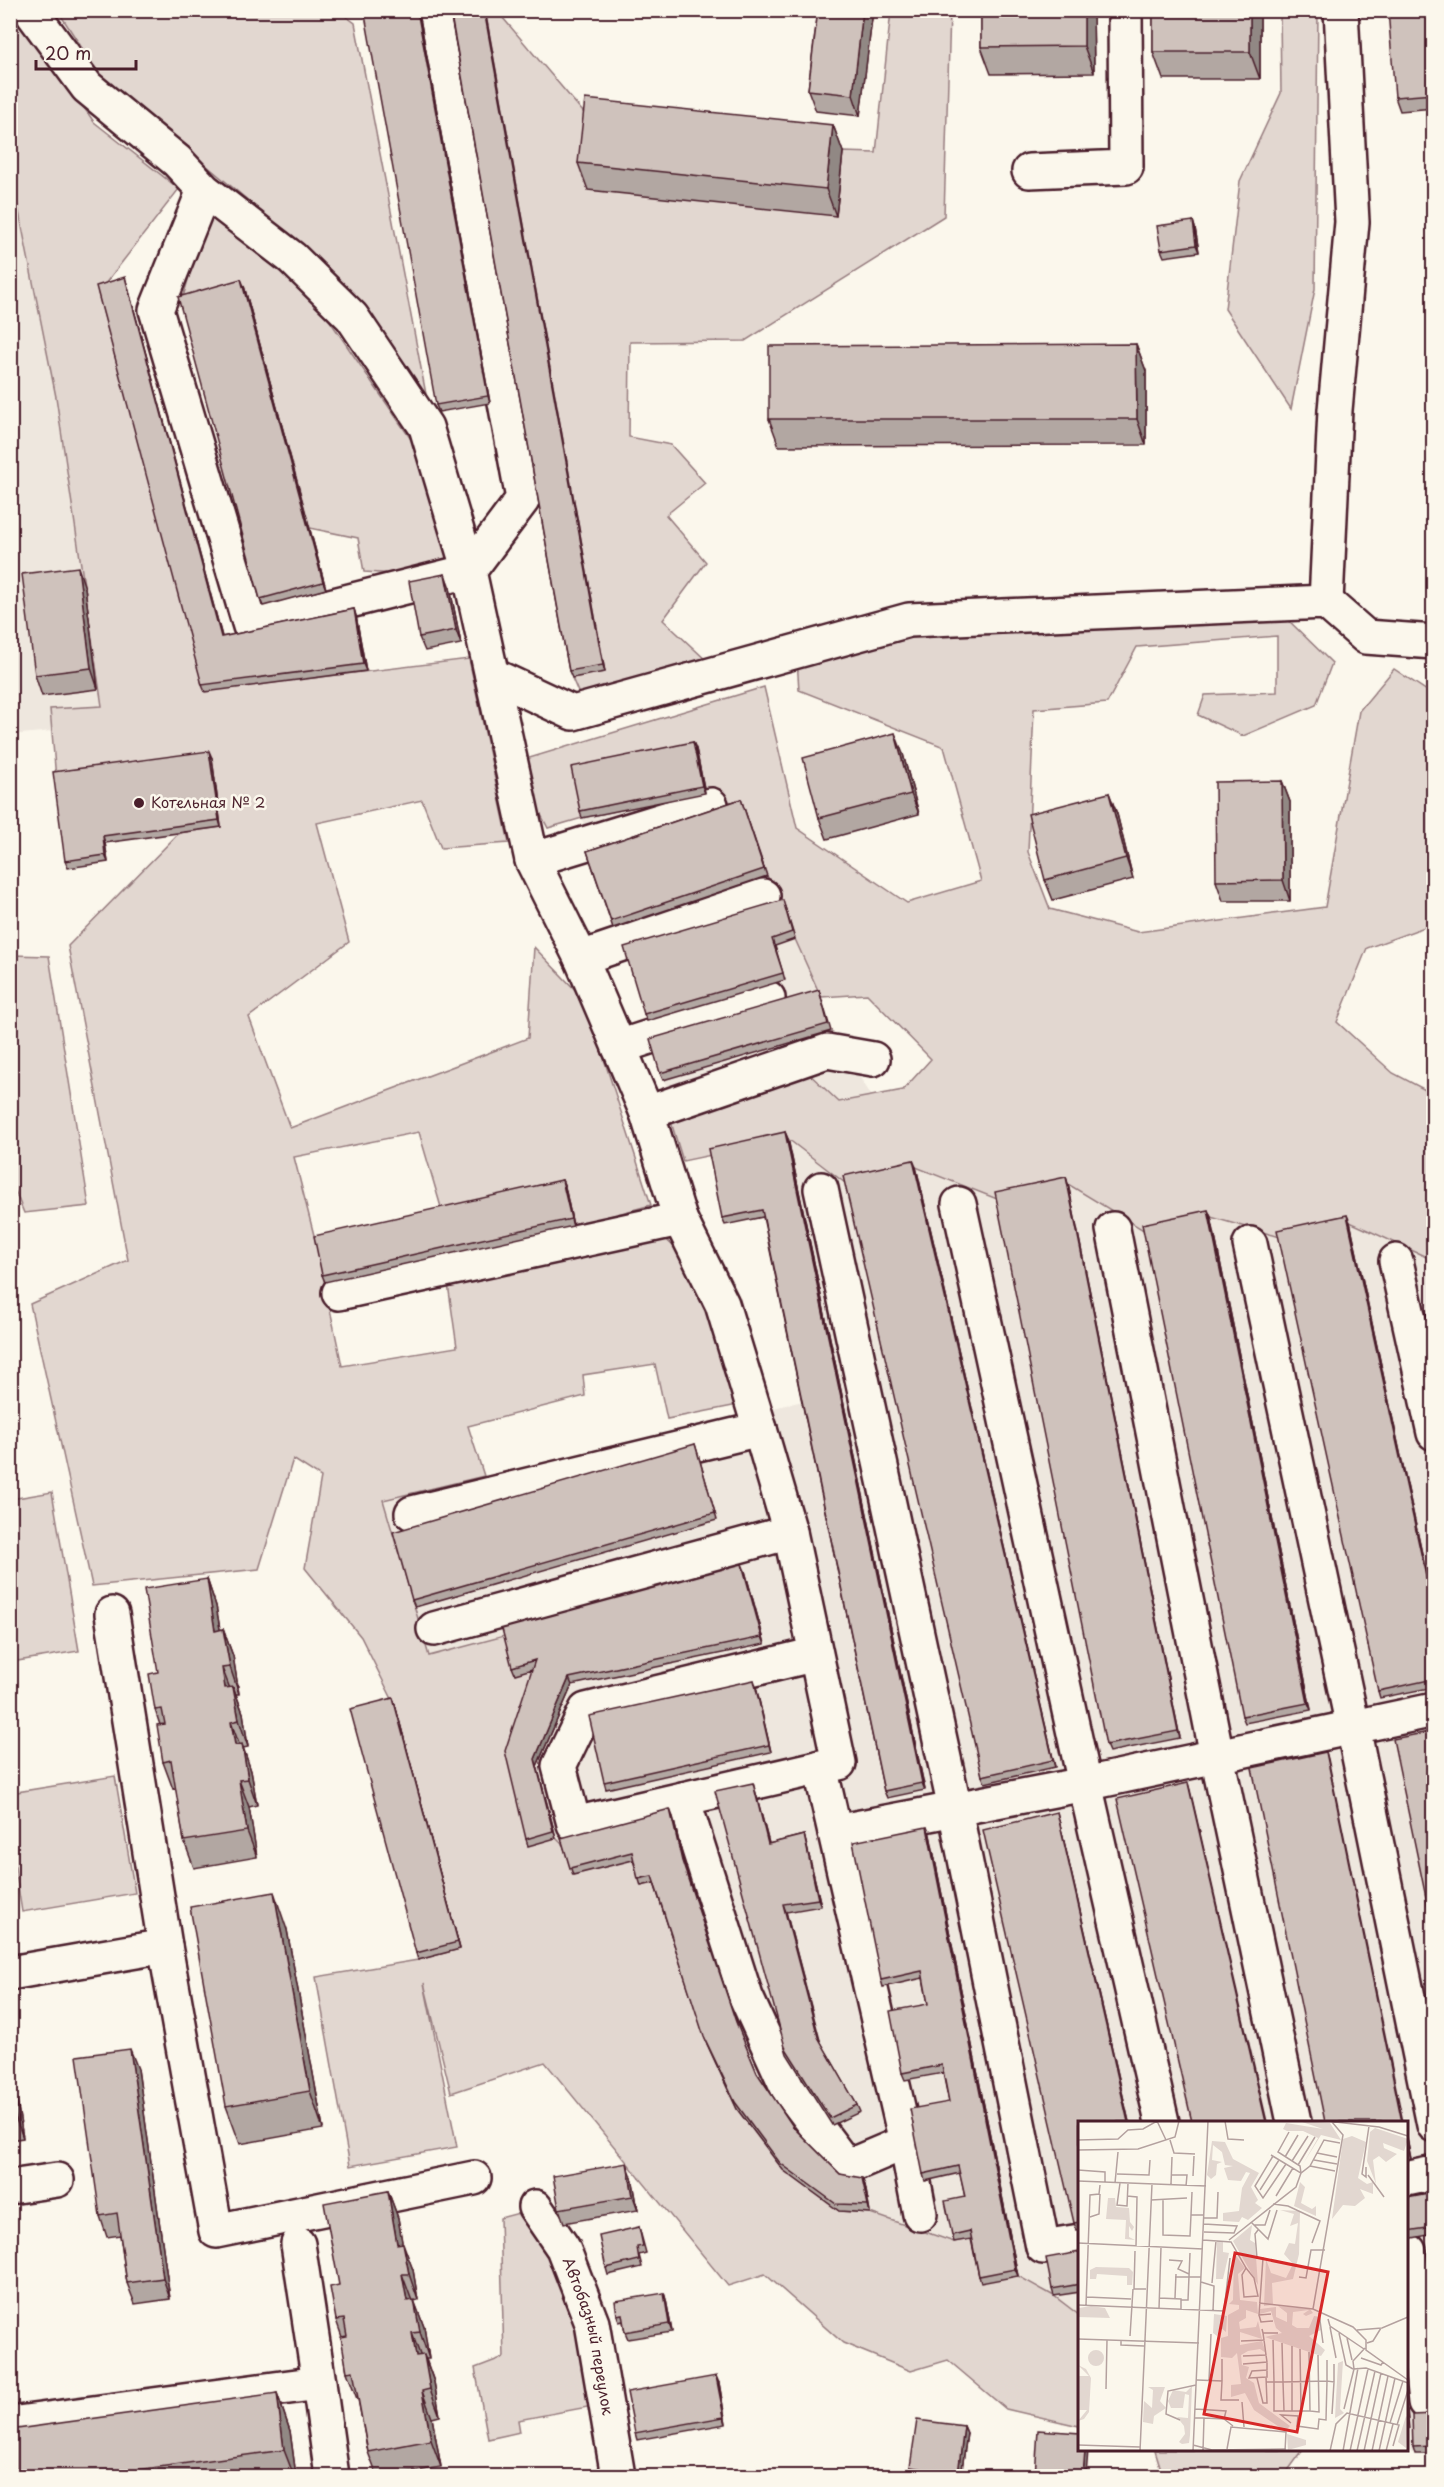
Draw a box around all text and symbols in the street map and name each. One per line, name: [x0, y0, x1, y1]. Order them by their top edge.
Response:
scale bar: [36, 33, 136, 71]
text: 20 m: [45, 39, 91, 66]
place label: Котельная № 2: [151, 790, 265, 813]
marker: Котельная № 2: [132, 796, 146, 810]
inset map: [1078, 2121, 1408, 2451]
street label: Автобазный переулок: [558, 2253, 620, 2417]

